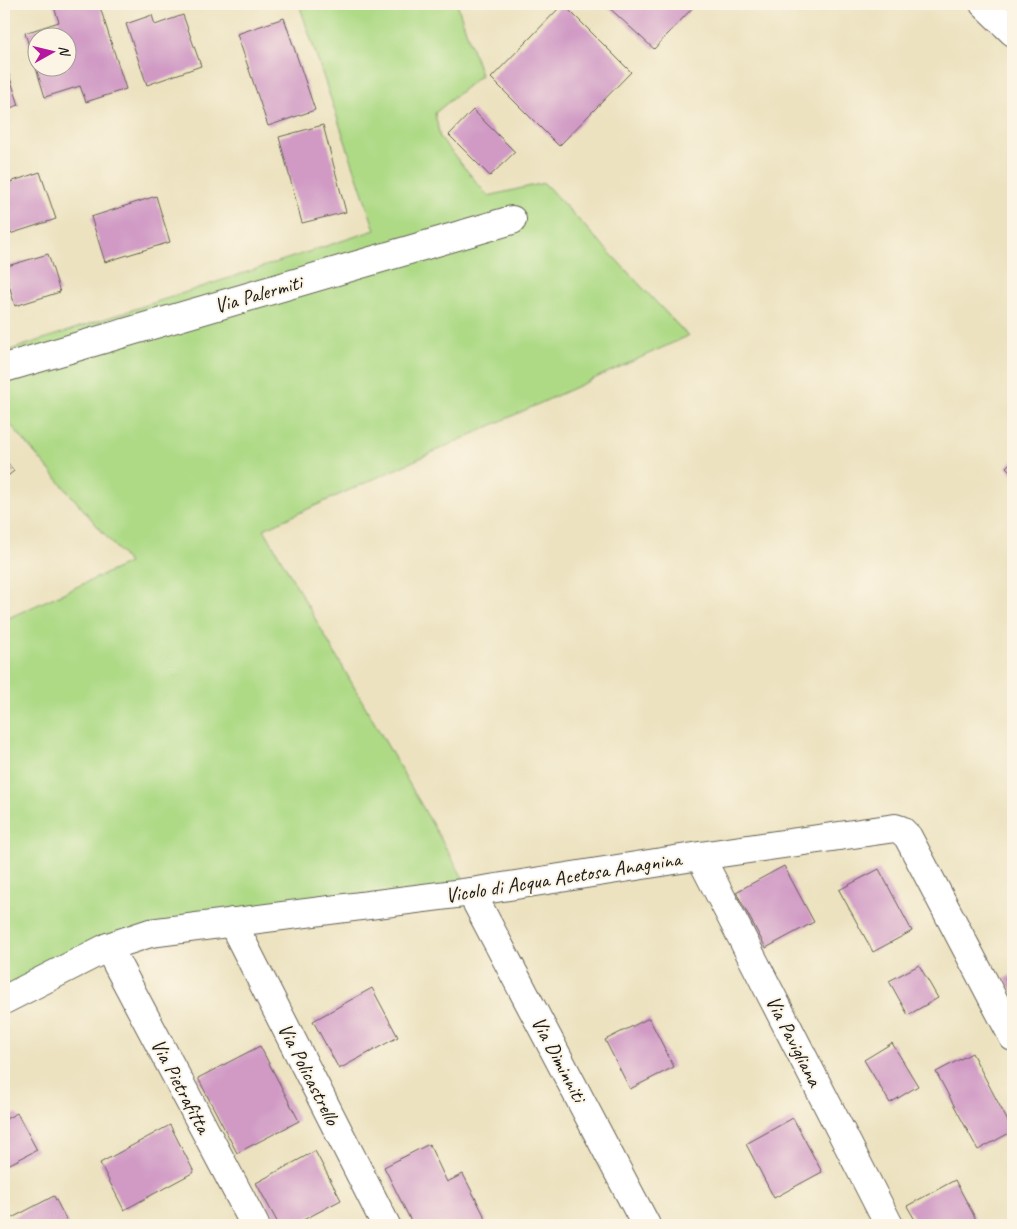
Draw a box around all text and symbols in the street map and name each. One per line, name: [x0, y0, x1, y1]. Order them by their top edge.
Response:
north arrow: [28, 28, 78, 78]
text: N: [55, 45, 74, 58]
street label: Via Palermiti: [211, 268, 308, 319]
street label: Vicolo di Acqua Acetosa Anagnina: [443, 845, 685, 908]
street label: Via Pavigliana: [760, 991, 829, 1092]
street label: Via Diminniti: [526, 1012, 594, 1109]
street label: Via Policastrello: [272, 1019, 346, 1131]
street label: Via Pietrafitta: [145, 1034, 218, 1140]

